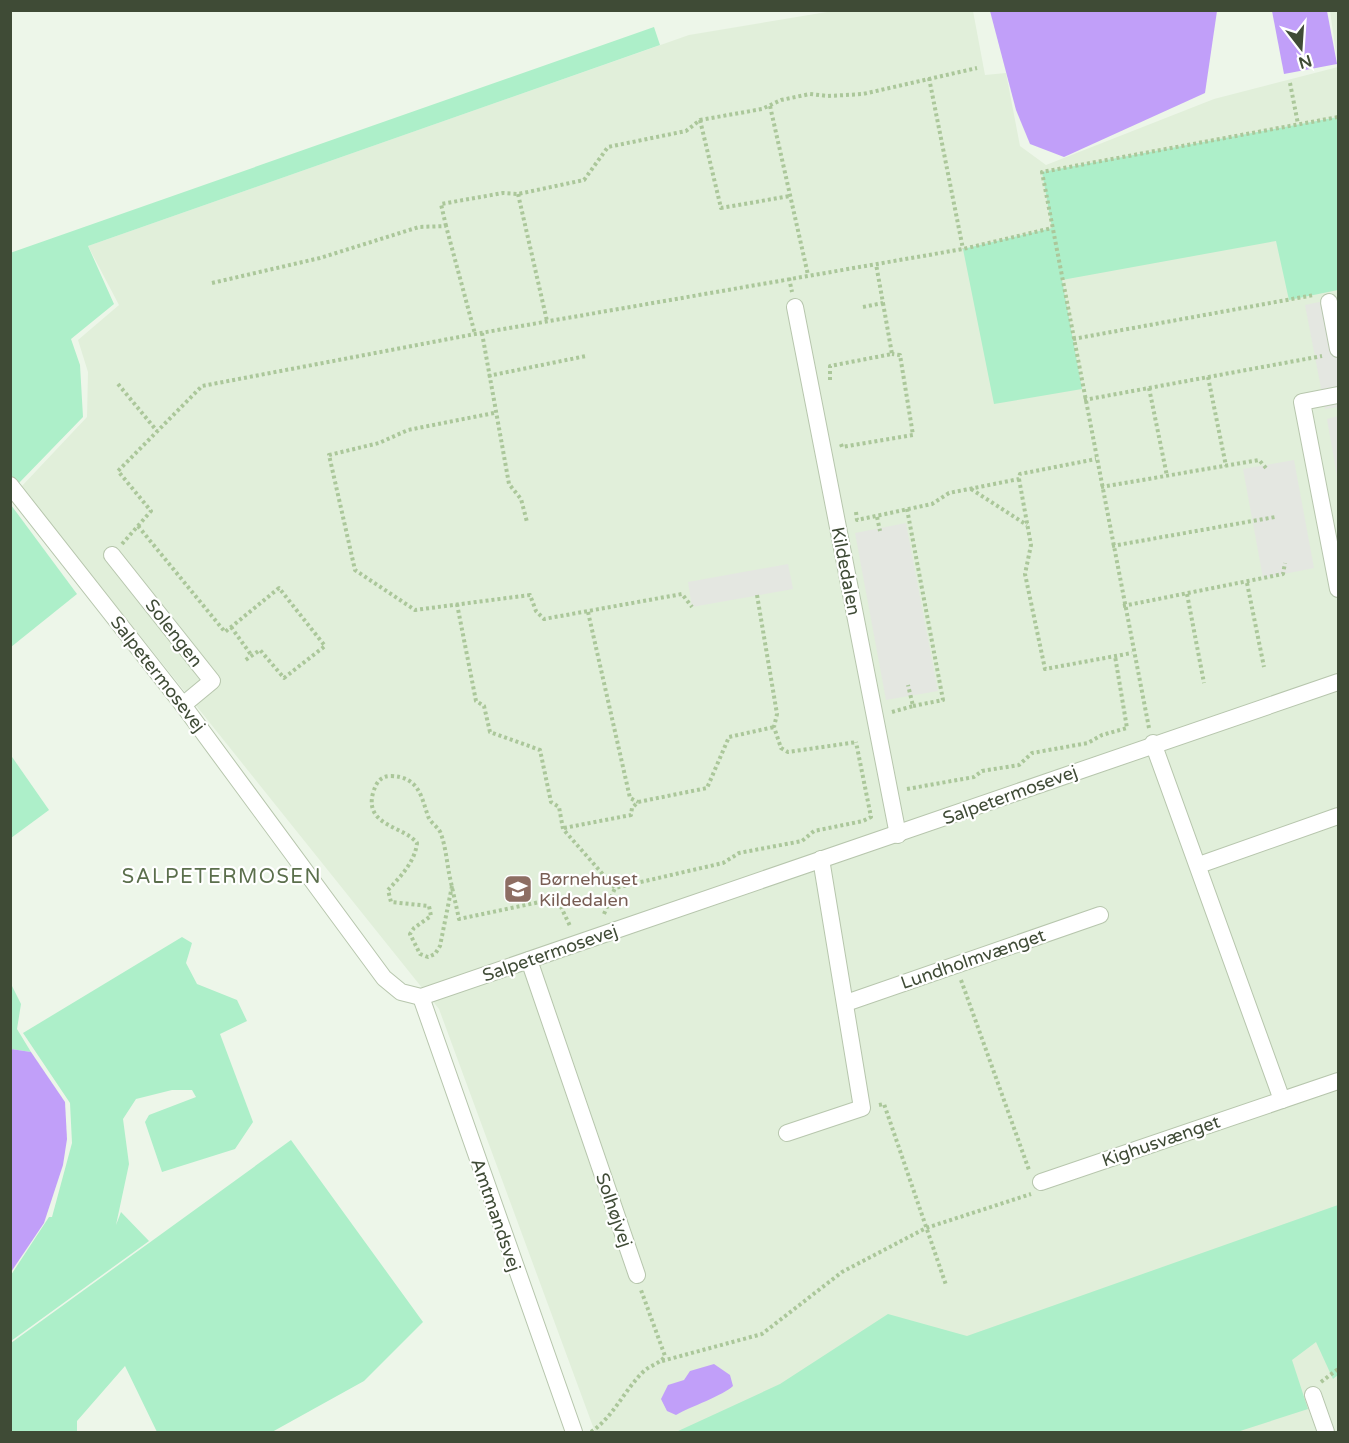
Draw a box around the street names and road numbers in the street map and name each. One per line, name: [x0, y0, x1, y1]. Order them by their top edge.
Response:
street label: Kildedalen: [827, 525, 865, 617]
street label: Solengen: [141, 595, 207, 671]
street label: Salpetermosevej: [106, 611, 210, 737]
street label: Salpetermosevej: [940, 760, 1080, 830]
street label: Salpetermosevej: [480, 920, 620, 986]
street label: Lundholmvænget: [898, 924, 1048, 994]
street label: Kighusvænget: [1099, 1110, 1223, 1172]
street label: Amtmandsvej: [466, 1156, 526, 1274]
street label: Solhøjvej: [591, 1170, 637, 1250]

